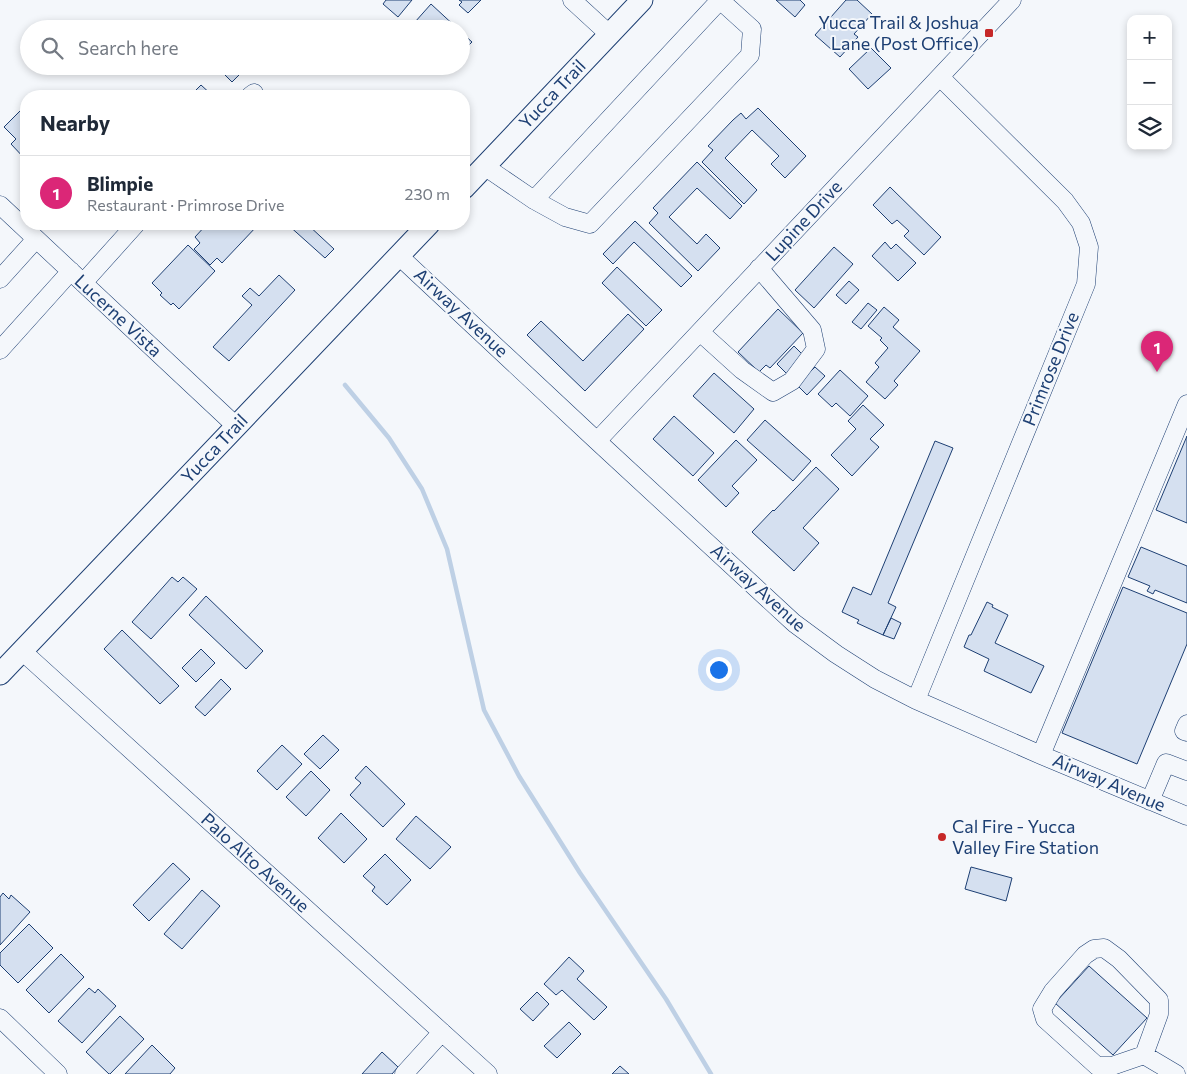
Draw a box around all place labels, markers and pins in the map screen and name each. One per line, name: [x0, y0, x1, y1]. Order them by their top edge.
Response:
place label: Yucca Trail & Joshua Lane (Post Office): [818, 11, 979, 54]
marker: Yucca Trail & Joshua Lane (Post Office): [983, 27, 995, 39]
pin: 1: [1141, 331, 1173, 372]
place label: Cal Fire - Yucca Valley Fire Station: [952, 815, 1099, 858]
marker: Cal Fire - Yucca Valley Fire Station: [936, 831, 948, 843]

